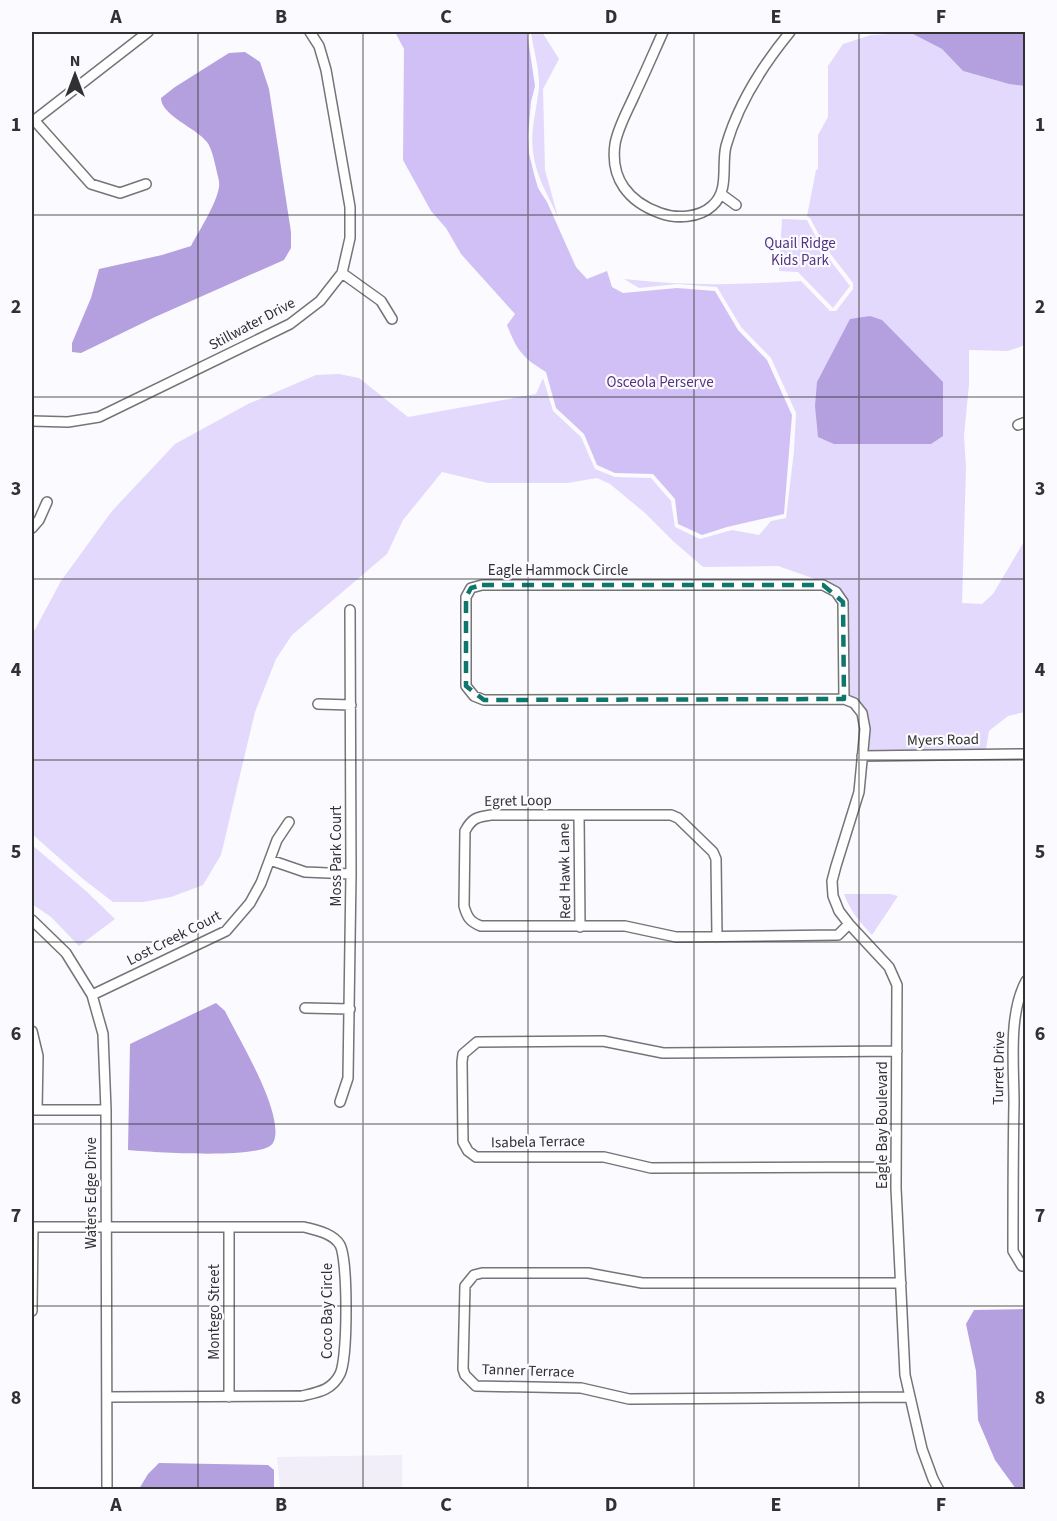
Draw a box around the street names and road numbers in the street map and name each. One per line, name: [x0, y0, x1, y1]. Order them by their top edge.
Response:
street label: Stillwater Drive: [205, 292, 299, 356]
street label: Eagle Hammock Circle: [488, 560, 628, 581]
street label: Myers Road: [907, 729, 979, 751]
street label: Egret Loop: [484, 790, 552, 812]
street label: Moss Park Court: [326, 806, 347, 906]
street label: Red Hawk Lane: [554, 823, 576, 919]
street label: Lost Creek Court: [123, 905, 225, 971]
street label: Turret Drive: [988, 1031, 1010, 1105]
street label: Eagle Bay Boulevard: [872, 1061, 893, 1189]
street label: Isabela Terrace: [491, 1131, 585, 1153]
street label: Waters Edge Drive: [81, 1137, 102, 1249]
street label: Coco Bay Circle: [317, 1263, 338, 1359]
street label: Montego Street: [204, 1264, 225, 1360]
street label: Tanner Terrace: [481, 1359, 575, 1383]

